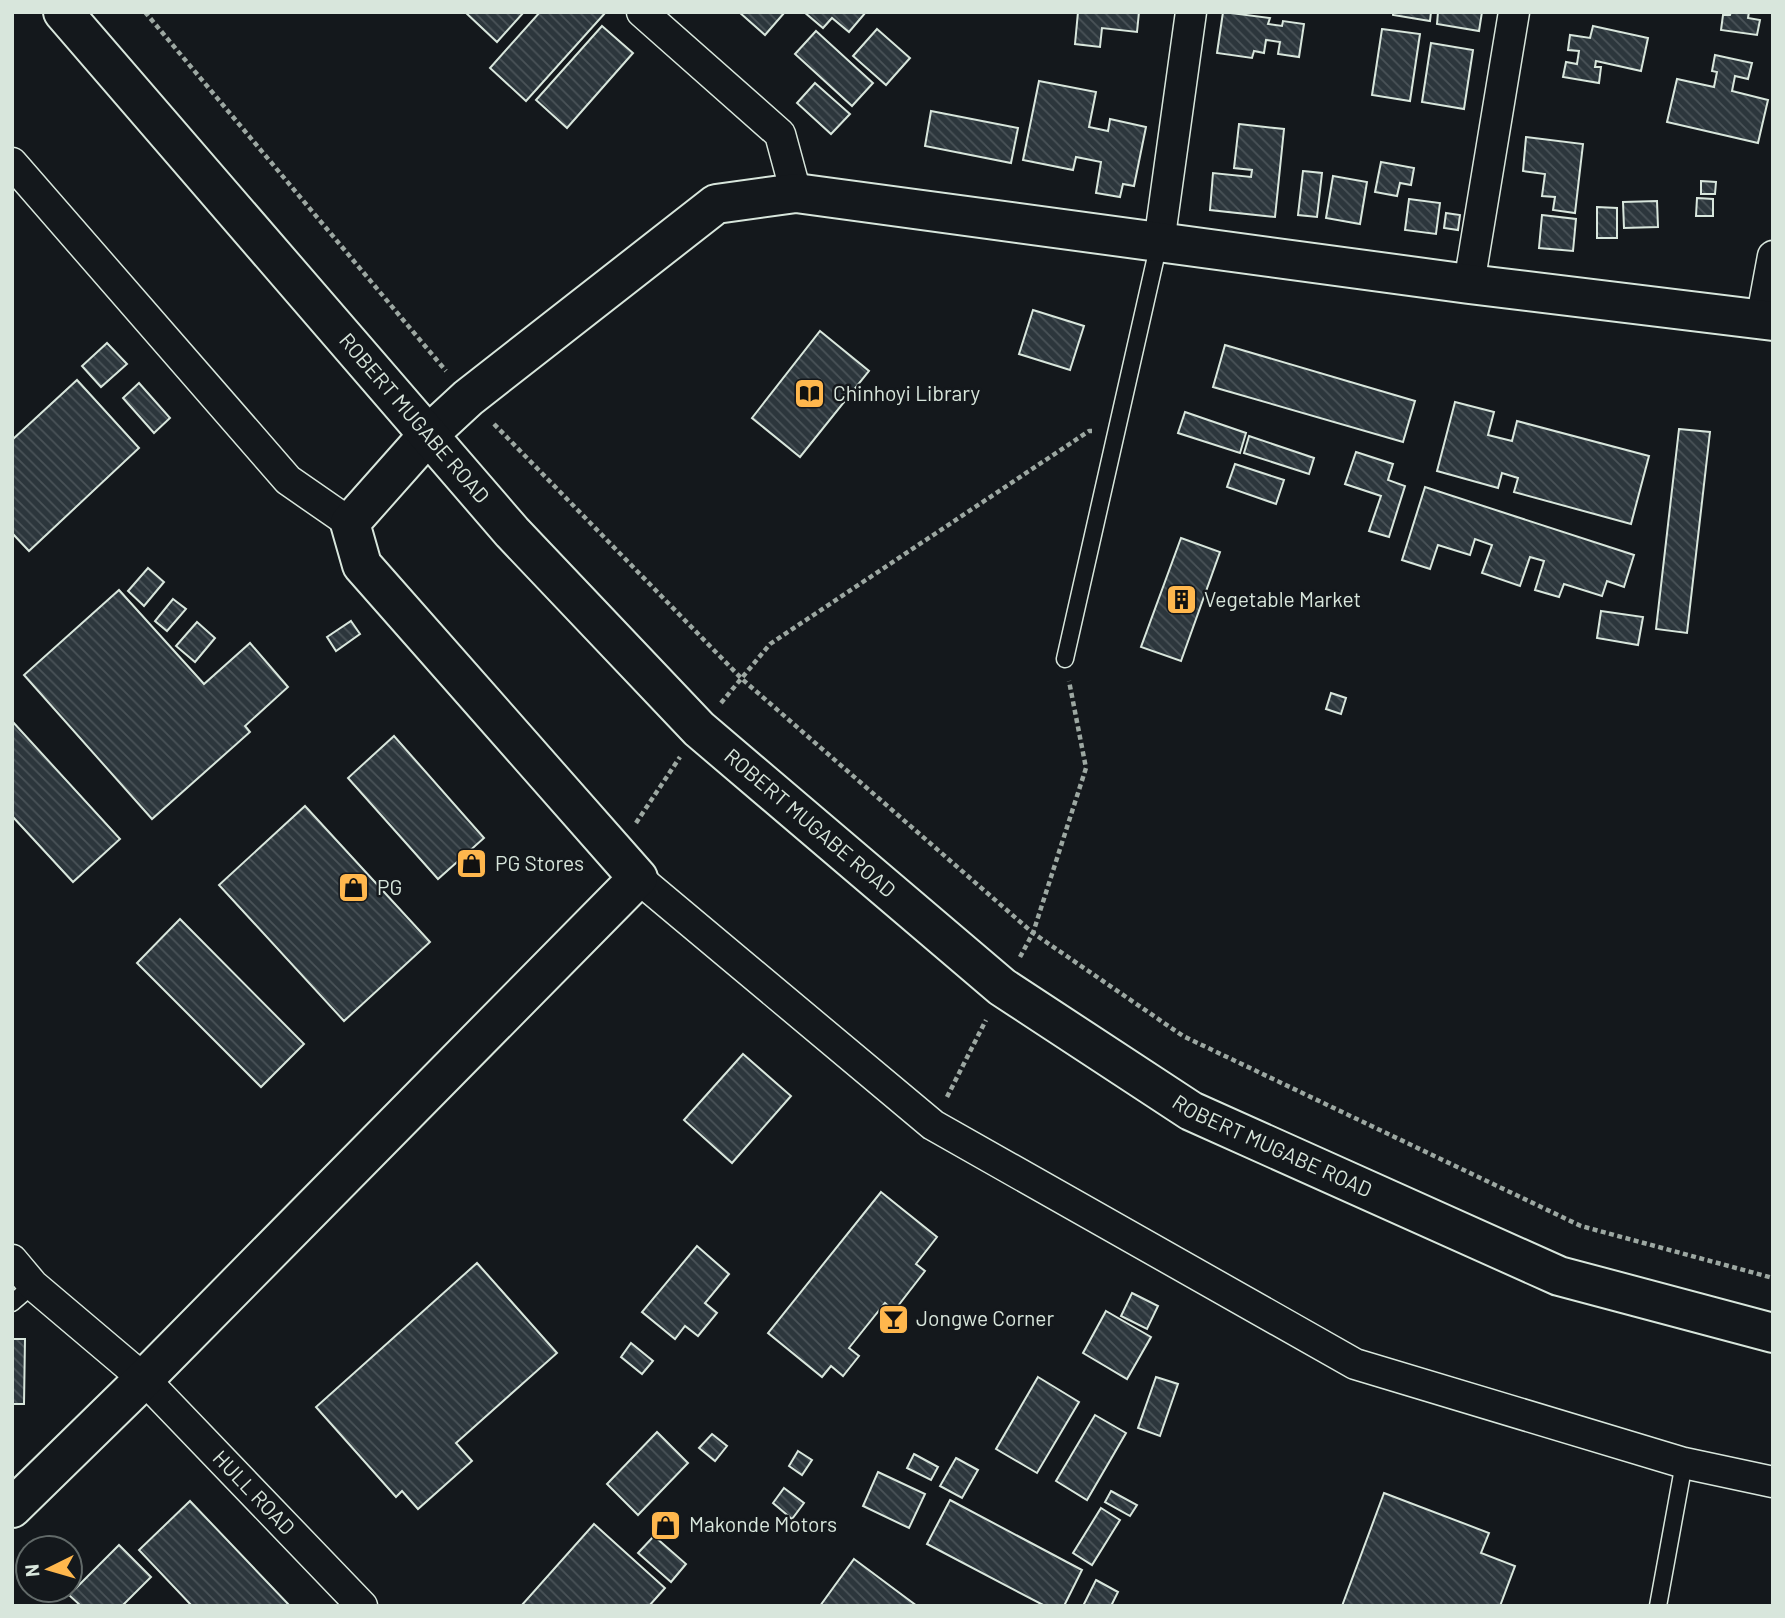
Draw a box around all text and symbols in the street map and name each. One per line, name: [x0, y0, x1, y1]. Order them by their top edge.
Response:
street label: ROBERT MUGABE ROAD: [335, 327, 495, 508]
library icon: Chinhoyi Library: [793, 377, 827, 411]
place label: Chinhoyi Library: [833, 380, 980, 405]
building icon: Vegetable Market: [1164, 583, 1198, 617]
place label: Vegetable Market: [1204, 586, 1361, 611]
street label: ROBERT MUGABE ROAD: [720, 742, 901, 902]
shop icon: PG Stores: [455, 847, 489, 881]
place label: PG Stores: [495, 850, 584, 875]
shop icon: PG: [337, 871, 371, 905]
place label: PG: [377, 874, 402, 899]
street label: ROBERT MUGABE ROAD: [1168, 1088, 1376, 1201]
bar icon: Jongwe Corner: [876, 1302, 910, 1336]
place label: Jongwe Corner: [916, 1305, 1054, 1330]
street label: HULL ROAD: [208, 1445, 301, 1539]
shop icon: Makonde Motors: [649, 1508, 683, 1542]
place label: Makonde Motors: [689, 1511, 837, 1536]
north arrow: [14, 1534, 84, 1604]
text: N: [20, 1563, 44, 1578]

